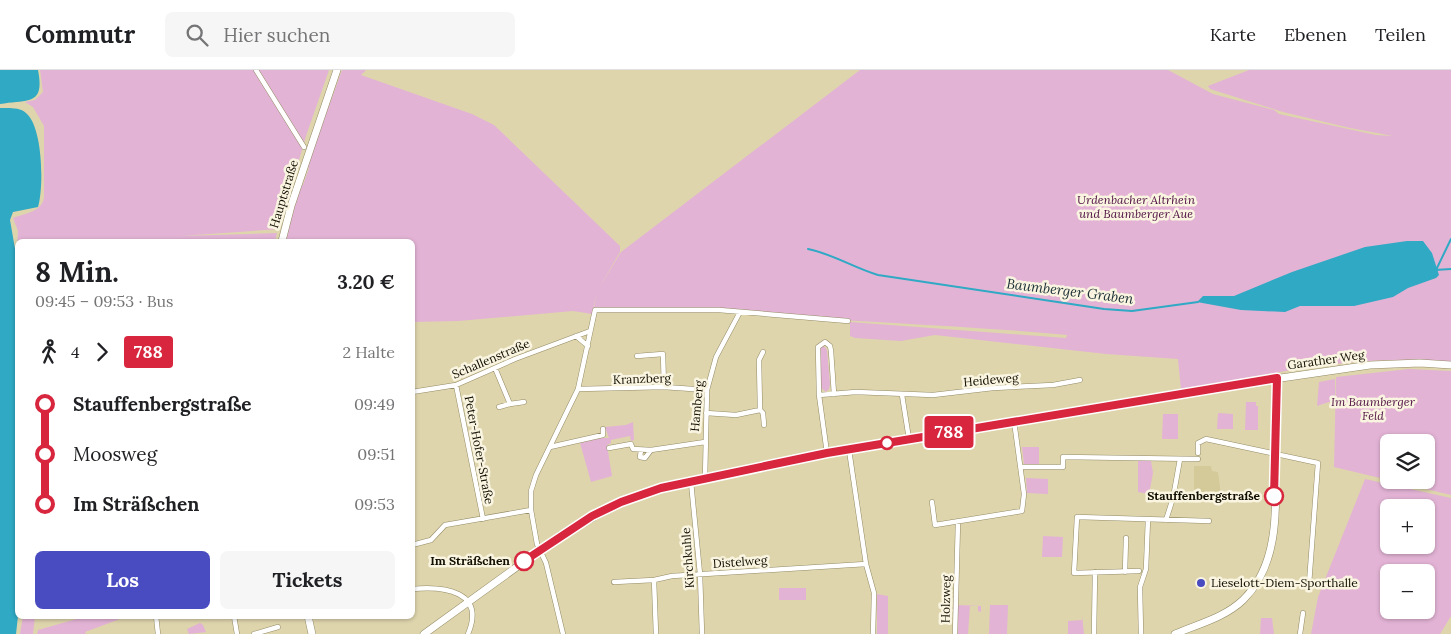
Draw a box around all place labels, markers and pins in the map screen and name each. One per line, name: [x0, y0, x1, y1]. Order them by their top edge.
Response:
unlabelled marker: [880, 436, 894, 450]
marker: Stauffenbergstraße: [1264, 486, 1284, 506]
place label: Stauffenbergstraße: [1147, 488, 1261, 503]
marker: Im Sträßchen: [514, 551, 534, 571]
place label: Im Sträßchen: [430, 553, 510, 568]
place label: Lieselott-Diem-Sporthalle: [1211, 575, 1358, 590]
marker: Lieselott-Diem-Sporthalle: [1195, 577, 1207, 589]

